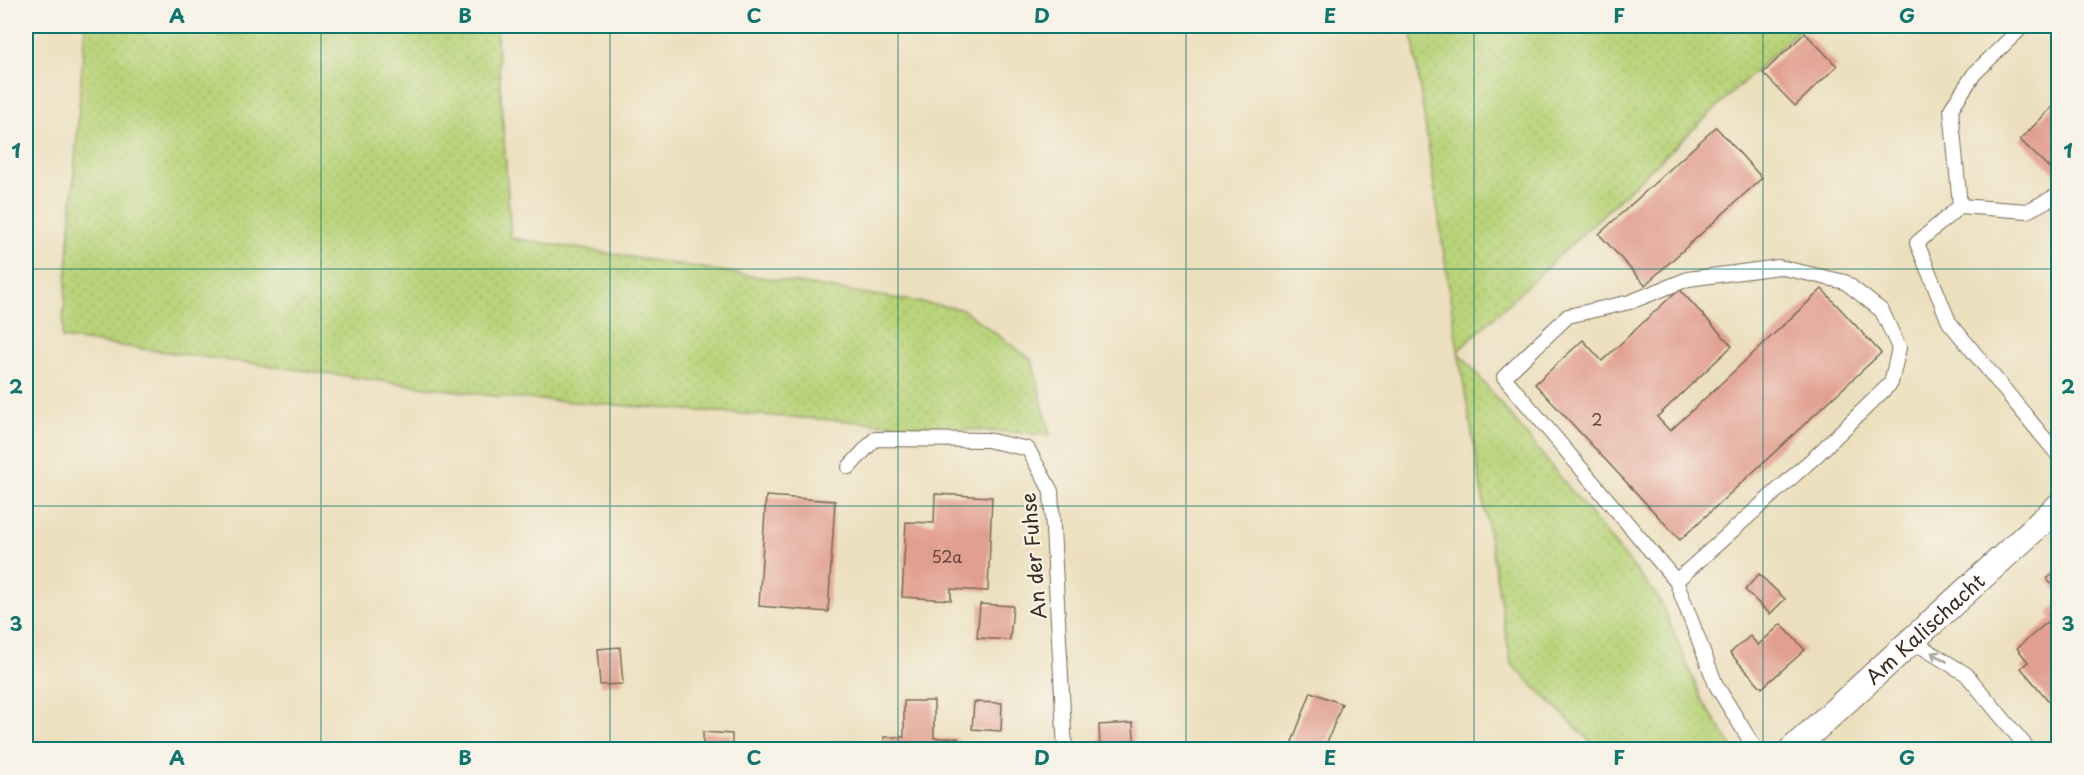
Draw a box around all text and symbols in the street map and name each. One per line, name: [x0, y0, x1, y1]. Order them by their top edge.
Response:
text: A: [169, 0, 185, 30]
text: B: [458, 0, 472, 30]
text: C: [746, 0, 762, 30]
text: D: [1034, 0, 1050, 30]
text: E: [1324, 0, 1336, 30]
text: F: [1613, 0, 1625, 30]
text: G: [1899, 0, 1915, 30]
text: 1: [11, 135, 21, 165]
text: 1: [2063, 135, 2073, 165]
text: 2: [9, 371, 23, 401]
text: 2: [2061, 371, 2075, 401]
house number: 2: [1591, 407, 1603, 431]
street label: An der Fuhse: [1013, 492, 1053, 620]
house number: 52a: [932, 544, 962, 568]
street label: Am Kalischacht: [1858, 566, 1991, 691]
text: 3: [9, 608, 23, 638]
text: 3: [2061, 608, 2075, 638]
one-way arrow: [1931, 651, 1948, 663]
text: A: [169, 742, 185, 772]
text: B: [458, 742, 472, 772]
text: C: [746, 742, 762, 772]
text: D: [1034, 742, 1050, 772]
text: E: [1324, 742, 1336, 772]
text: F: [1613, 742, 1625, 772]
text: G: [1899, 742, 1915, 772]

